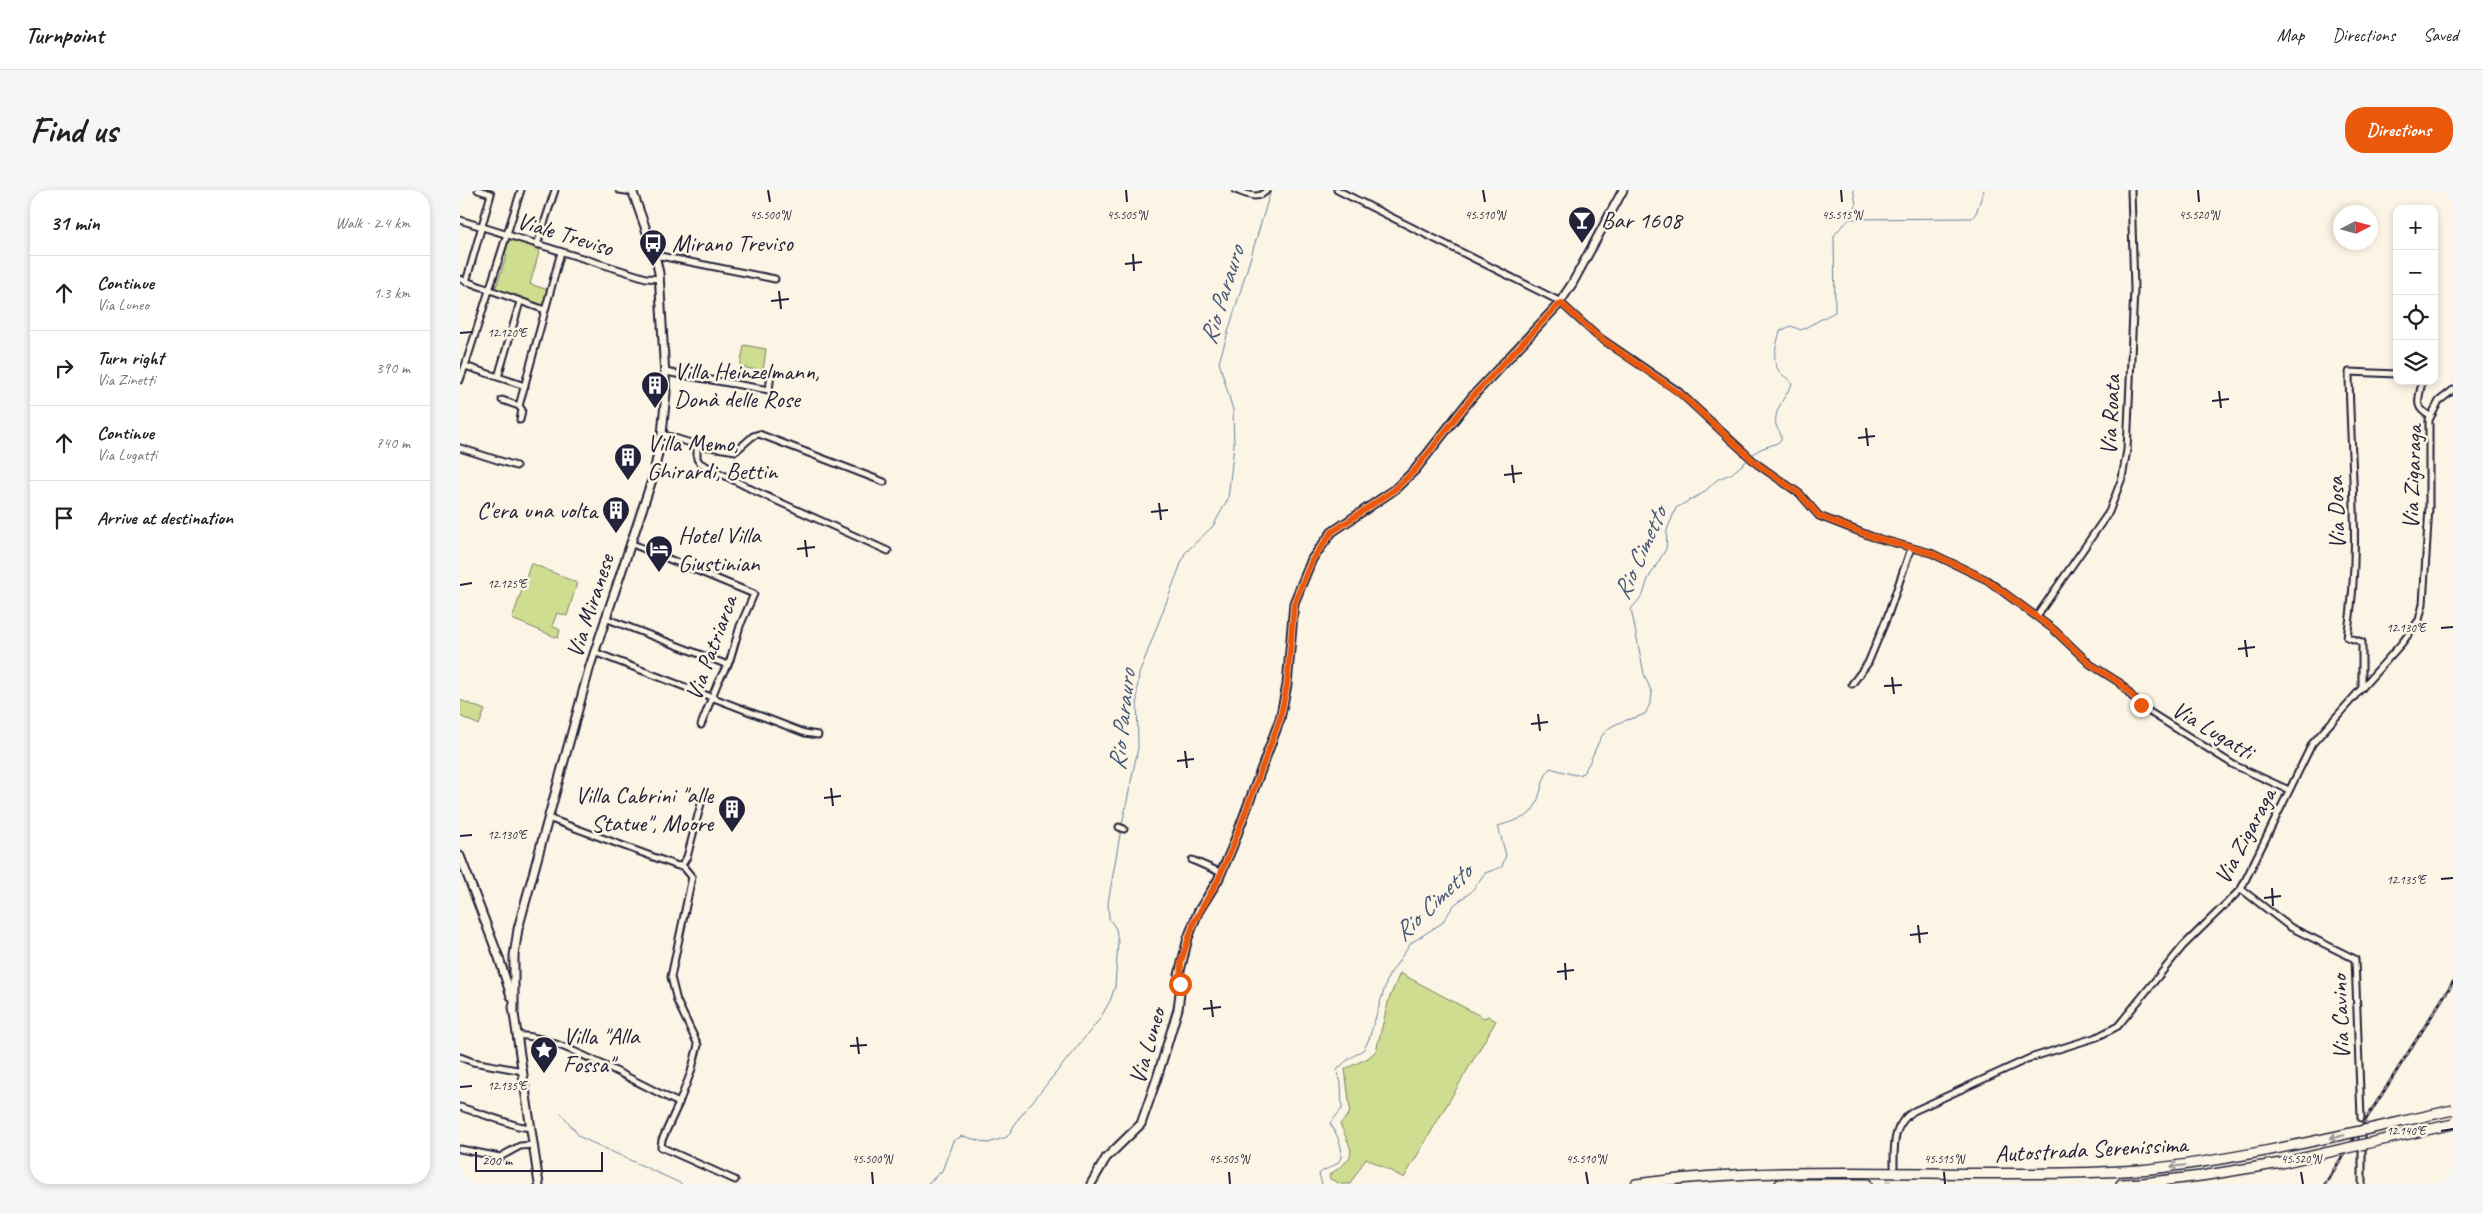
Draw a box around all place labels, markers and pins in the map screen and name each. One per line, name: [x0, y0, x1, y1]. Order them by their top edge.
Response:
bar icon: Bar 1608: [1567, 205, 1597, 244]
place label: Bar 1608: [1601, 205, 1684, 235]
bus stop icon: Mirano Treviso: [638, 228, 668, 267]
place label: Mirano Treviso: [672, 228, 794, 258]
place label: Villa Heinzelmann, Donà delle Rose: [674, 356, 819, 414]
building icon: Villa Heinzelmann, Donà delle Rose: [640, 370, 670, 409]
place label: Villa Memo, Ghirardi, Bettin: [647, 428, 779, 486]
building icon: Villa Memo, Ghirardi, Bettin: [613, 442, 643, 481]
place label: C'era una volta: [477, 495, 599, 525]
building icon: C'era una volta: [601, 495, 631, 534]
place label: Hotel Villa Giustinian: [678, 520, 762, 578]
hotel icon: Hotel Villa Giustinian: [644, 534, 674, 573]
place label: Villa Cabrini "alle Statue", Moore: [575, 780, 715, 838]
building icon: Villa Cabrini "alle Statue", Moore: [717, 794, 747, 833]
place label: Villa "Alla Fossa": [563, 1021, 641, 1079]
place icon: Villa "Alla Fossa": [529, 1035, 559, 1074]

